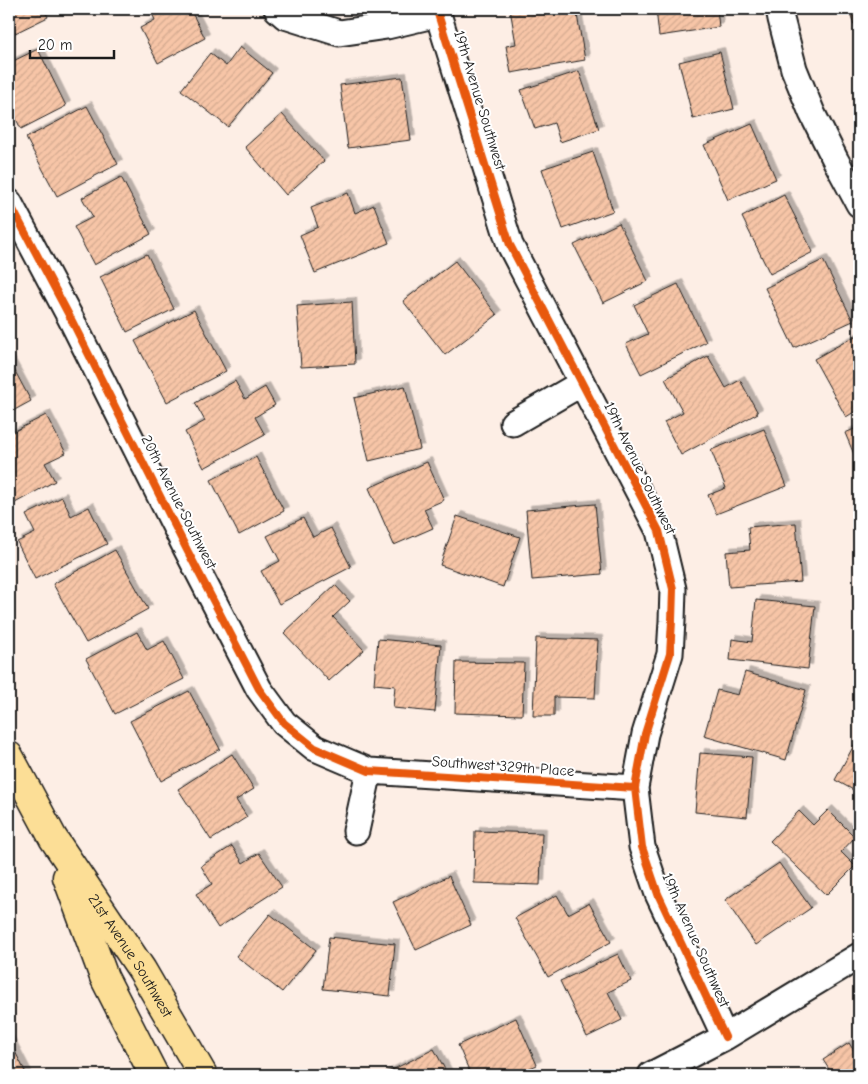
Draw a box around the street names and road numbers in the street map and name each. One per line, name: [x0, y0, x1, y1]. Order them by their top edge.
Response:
street label: 19th Avenue Southwest: [450, 28, 510, 173]
street label: 19th Avenue Southwest: [600, 399, 680, 538]
street label: 20th Avenue Southwest: [137, 432, 221, 573]
street label: Southwest 329th Place: [431, 752, 575, 780]
street label: 19th Avenue Southwest: [658, 870, 734, 1010]
street label: 21st Avenue Southwest: [84, 891, 177, 1021]

